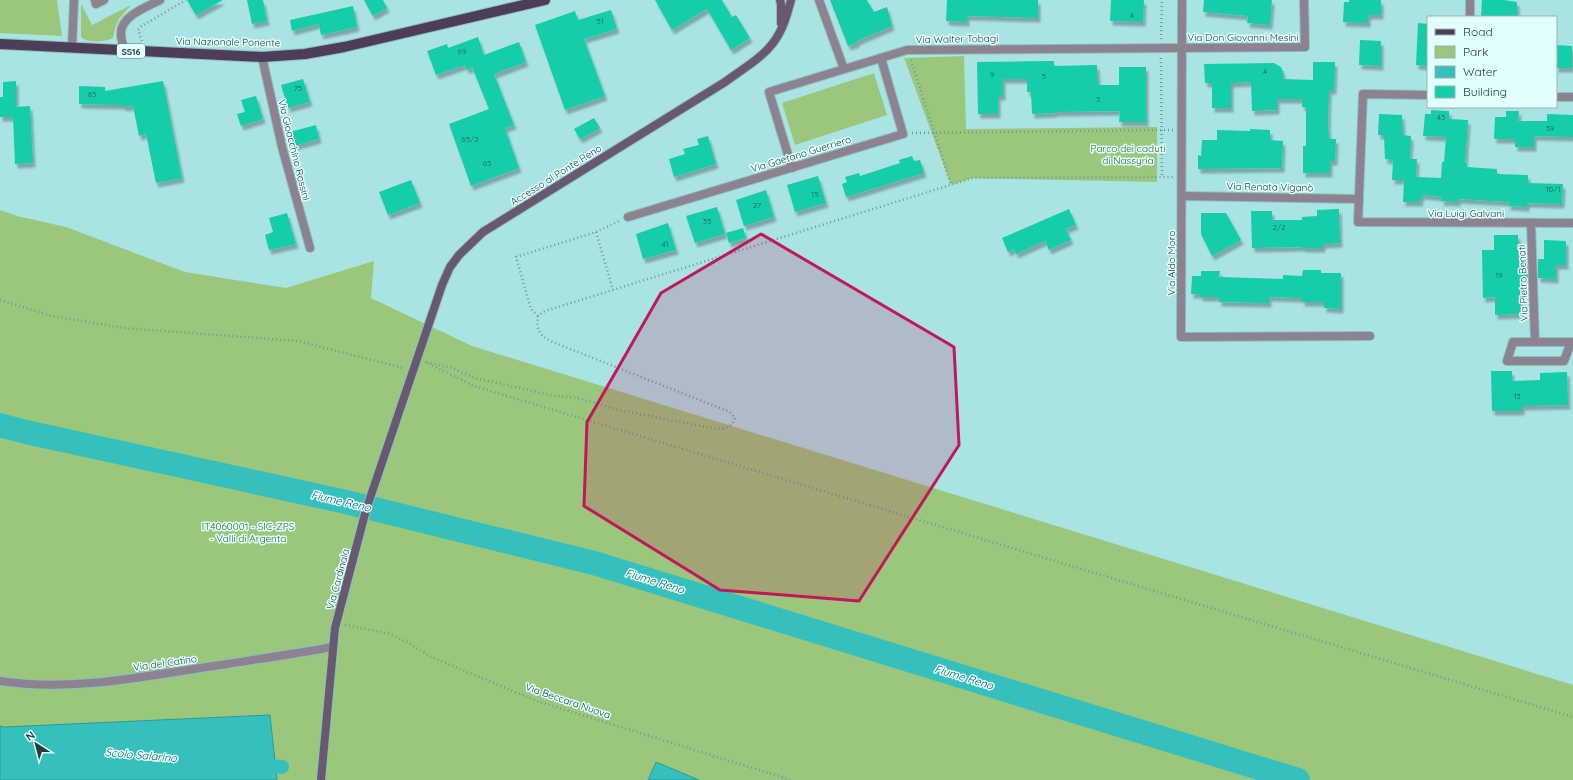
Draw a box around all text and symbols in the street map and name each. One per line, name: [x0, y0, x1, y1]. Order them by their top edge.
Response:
house number: 4: [1130, 10, 1134, 20]
house number: 51: [596, 16, 604, 26]
legend: [1427, 16, 1557, 108]
text: Road: [1463, 24, 1493, 39]
street label: Via Don Giovanni Mesini: [1188, 31, 1298, 44]
street label: Via Walter Tobagi: [916, 32, 998, 46]
street label: Via Nazionale Ponente: [176, 35, 281, 49]
road number: SS16: [117, 44, 145, 58]
text: Park: [1463, 44, 1488, 59]
house number: 69: [458, 46, 467, 56]
text: Water: [1463, 64, 1498, 79]
house number: 4: [1263, 66, 1267, 76]
house number: 9: [990, 69, 995, 79]
house number: 5: [1042, 71, 1046, 81]
house number: 75: [294, 83, 302, 93]
text: Building: [1463, 84, 1507, 99]
house number: 83: [88, 89, 96, 99]
house number: 3: [1096, 94, 1100, 104]
street label: Via Gioacchino Rossini: [275, 98, 313, 202]
house number: 43: [1437, 112, 1445, 122]
house number: 39: [1546, 123, 1555, 133]
street label: Via Gaetano Guerriero: [749, 133, 853, 175]
house number: 65/2: [461, 134, 479, 144]
street label: Accesso al Ponte Reno: [508, 142, 604, 208]
park label: Parco dei caduti di Nassyria: [1091, 142, 1165, 167]
house number: 63: [483, 158, 491, 168]
street label: Via Renata Viganò: [1227, 180, 1313, 194]
house number: 10/1: [1546, 184, 1560, 194]
house number: 15: [811, 189, 819, 199]
house number: 27: [753, 200, 761, 210]
street label: Via Luigi Galvani: [1428, 207, 1504, 220]
house number: 35: [703, 216, 711, 226]
house number: 2/2: [1272, 222, 1286, 232]
street label: Via Aldo Moro: [1165, 230, 1178, 296]
house number: 41: [661, 239, 669, 249]
street label: Via Pietro Benati: [1515, 244, 1531, 322]
house number: 19: [1495, 270, 1503, 280]
house number: 13: [1513, 391, 1521, 401]
water label: Fiume Reno: [310, 487, 373, 515]
park label: IT4060001 - SIC-ZPS - Valli di Argenta: [202, 520, 295, 545]
street label: Via Cardinala: [324, 547, 352, 611]
water label: Fiume Reno: [624, 565, 687, 597]
street label: Via del Catino: [132, 652, 198, 674]
water label: Fiume Reno: [933, 661, 996, 693]
street label: Via Beccara Nuova: [524, 680, 612, 722]
north arrow: [16, 724, 56, 764]
text: N: [23, 728, 38, 744]
water label: Scolo Salarino: [104, 745, 179, 765]

